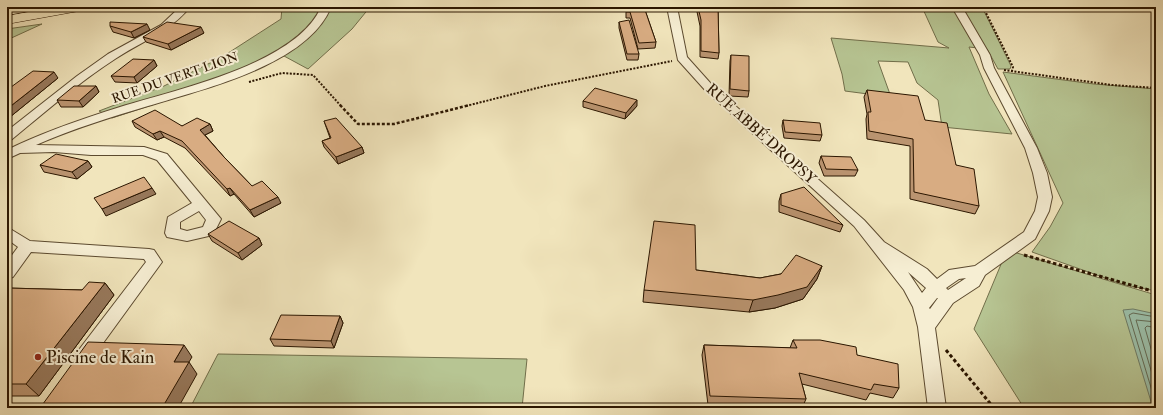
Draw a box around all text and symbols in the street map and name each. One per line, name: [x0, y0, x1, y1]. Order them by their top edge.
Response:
street label: RUE DU VERT LION: [110, 49, 241, 107]
street label: RUE ABBÉ DROPSY: [702, 78, 822, 189]
place label: Piscine de Kain: [46, 346, 154, 369]
marker: Piscine de Kain: [33, 352, 43, 362]

